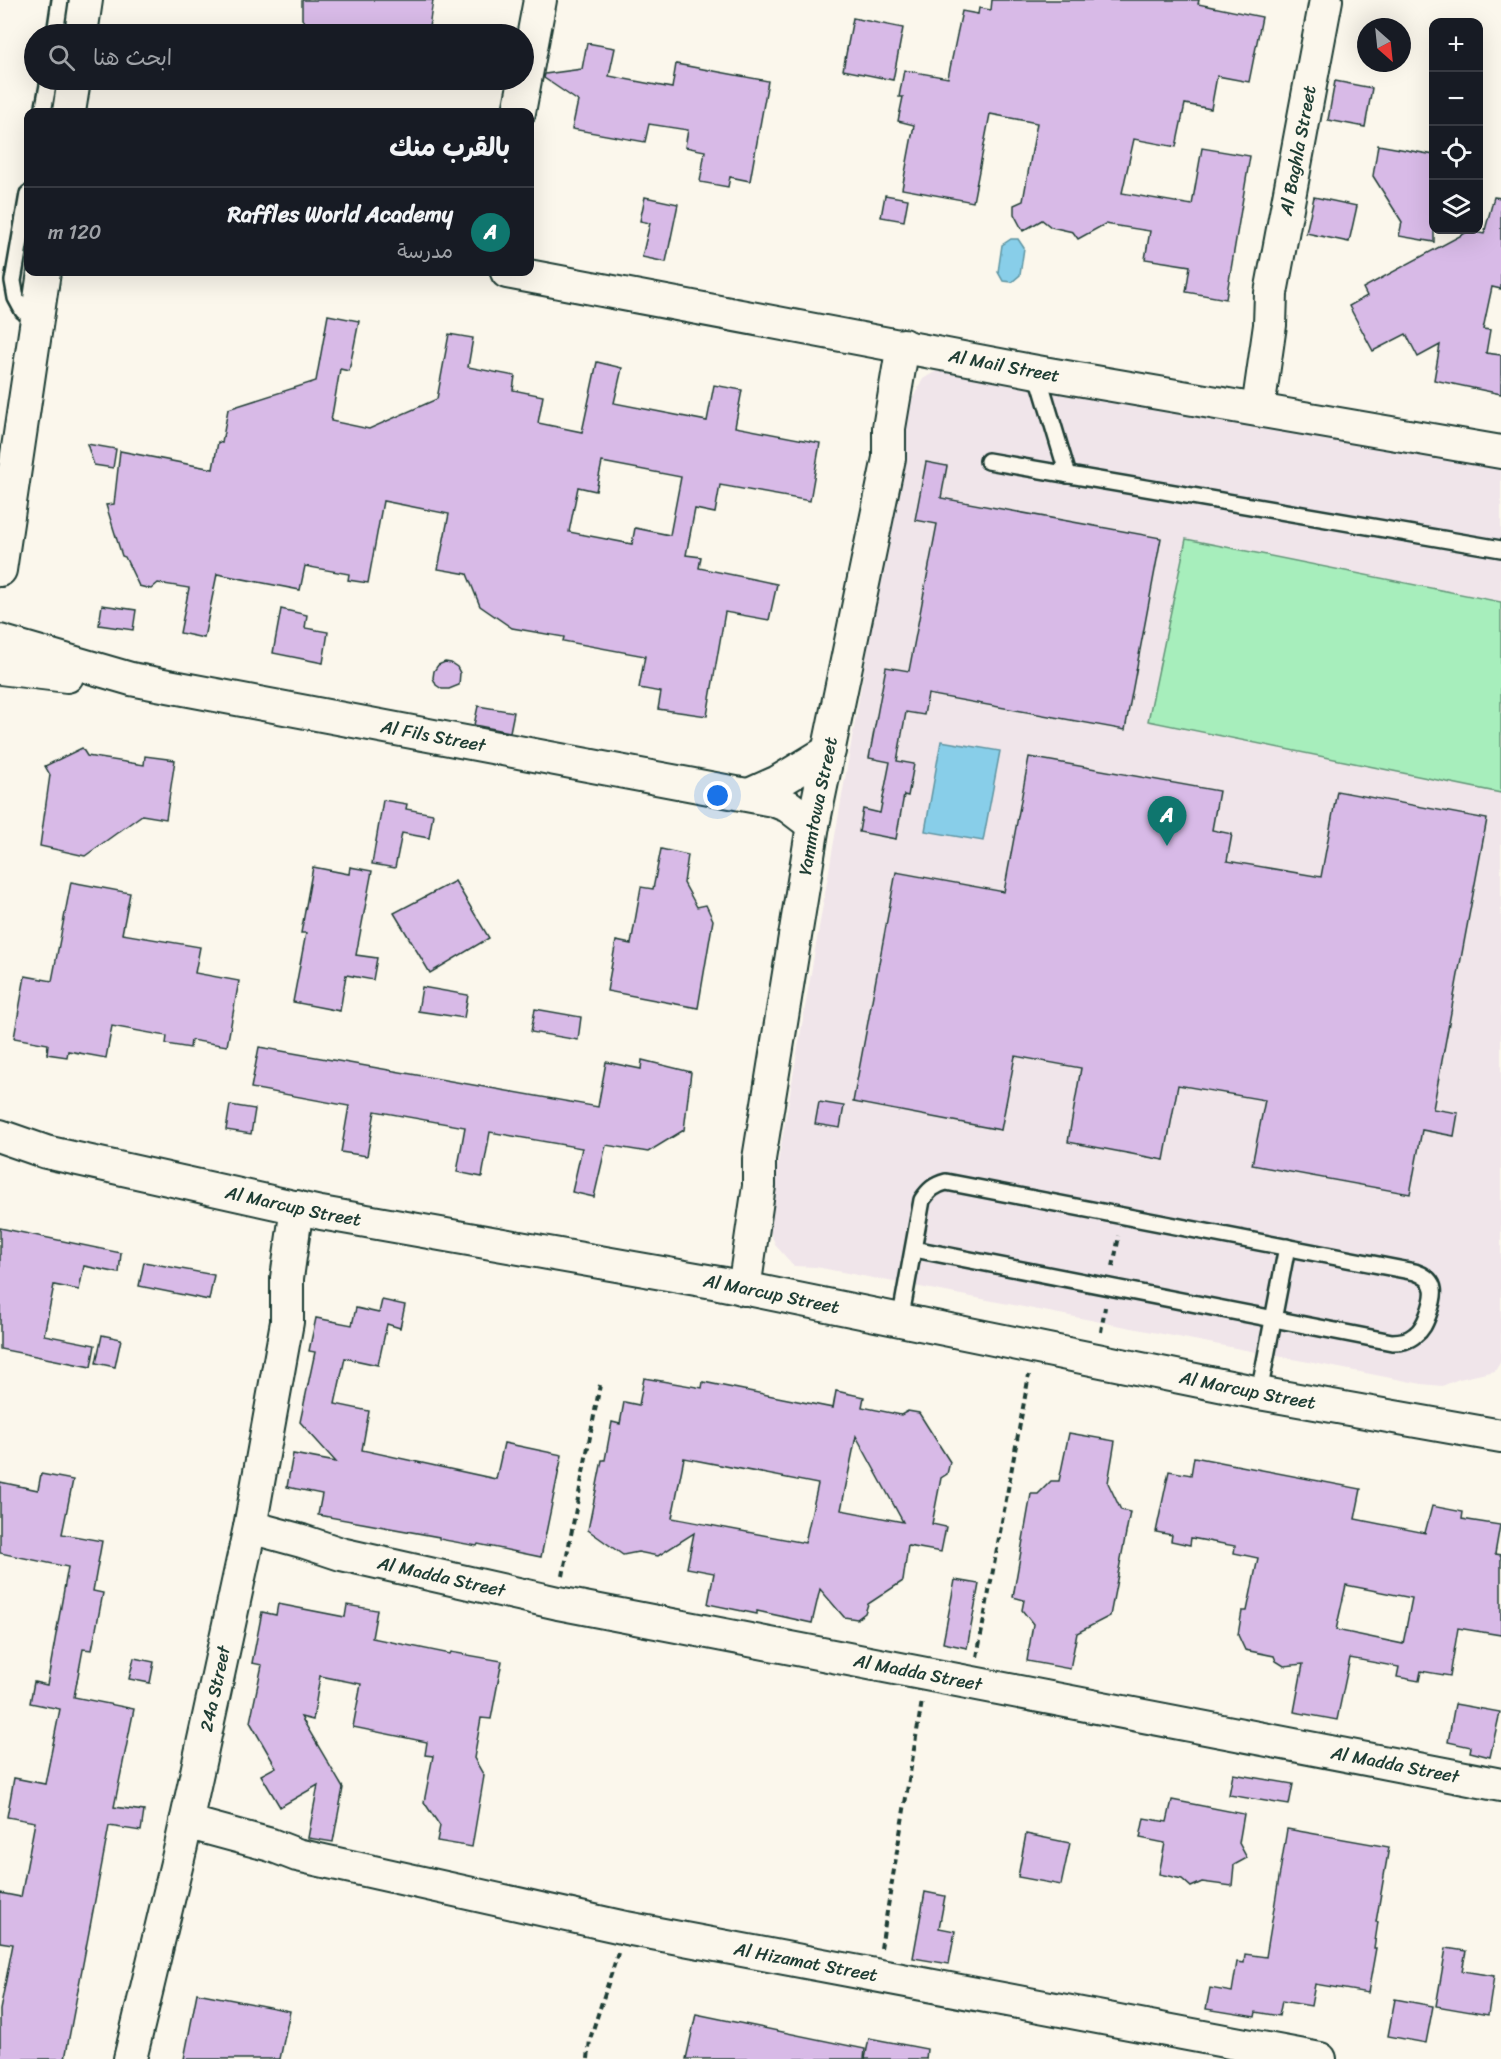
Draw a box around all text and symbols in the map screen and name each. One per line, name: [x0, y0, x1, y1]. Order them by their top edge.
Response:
north arrow: [1357, 18, 1411, 72]
map controls: [1429, 18, 1483, 234]
button: +: [1429, 18, 1483, 72]
search box: [24, 24, 534, 90]
text: ابحث هنا: [93, 38, 172, 77]
icon: search: [45, 41, 78, 74]
button: −: [1429, 72, 1483, 126]
street label: Al Baghla Street: [1270, 82, 1326, 219]
text: بالقرب منك: [389, 124, 510, 170]
button: locate: [1429, 126, 1483, 180]
button: layers: [1429, 180, 1483, 234]
text: Raffles World Academy: [228, 195, 453, 234]
text: 120 m: [48, 215, 101, 250]
text: A: [484, 215, 497, 250]
text: مدرسة: [397, 234, 453, 269]
street label: Al Mail Street: [945, 340, 1062, 392]
street label: Al Fils Street: [377, 710, 489, 762]
street label: Yammtowa Street: [789, 734, 847, 877]
your location: [703, 781, 732, 810]
pin: A: [1148, 796, 1186, 846]
street label: Al Marcup Street: [221, 1176, 364, 1236]
street label: Al Marcup Street: [700, 1264, 842, 1323]
street label: Al Marcup Street: [1176, 1361, 1318, 1419]
street label: Al Madda Street: [374, 1547, 509, 1607]
street label: 24a Street: [190, 1642, 240, 1735]
street label: Al Madda Street: [850, 1644, 985, 1701]
street label: Al Madda Street: [1327, 1736, 1463, 1793]
street label: Al Hizamat Street: [731, 1933, 880, 1991]

